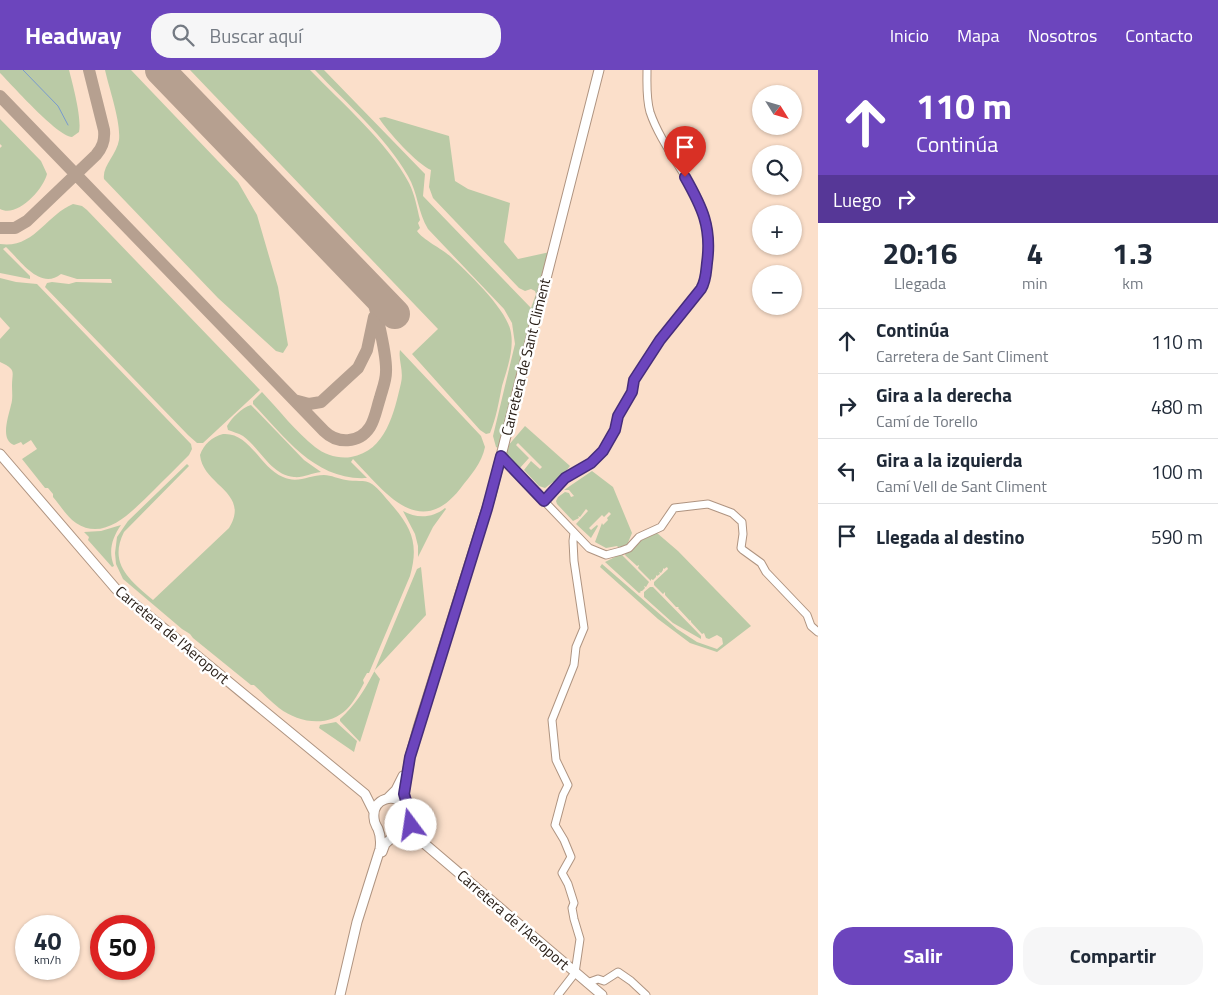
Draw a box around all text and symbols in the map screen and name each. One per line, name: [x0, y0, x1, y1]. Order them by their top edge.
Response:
search box: [151, 13, 501, 58]
text: Headway: [25, 17, 121, 53]
icon: search: [169, 21, 197, 49]
text: Buscar aquí: [209, 21, 302, 50]
text: Inicio: [890, 22, 929, 49]
text: Mapa: [957, 22, 1000, 49]
text: Nosotros: [1028, 22, 1097, 49]
text: Contacto: [1125, 22, 1193, 49]
text: 110 m: [916, 79, 1012, 133]
north arrow: [752, 85, 802, 135]
map controls: [752, 85, 802, 315]
icon: ahead: [833, 90, 898, 155]
pin: [664, 126, 706, 177]
text: Continúa: [916, 127, 998, 161]
icon: arrive: [671, 133, 699, 161]
button: search: [752, 145, 802, 195]
text: Luego: [833, 185, 882, 214]
icon: right: [892, 185, 920, 213]
button: +: [752, 205, 802, 255]
text: 20:16: [883, 230, 957, 276]
text: 4: [1026, 230, 1043, 276]
text: 1.3: [1112, 230, 1153, 276]
button: −: [752, 265, 802, 315]
text: Llegada: [894, 271, 946, 295]
text: min: [1022, 271, 1048, 295]
text: km: [1122, 271, 1143, 295]
street label: Carretera de Sant Climent: [495, 275, 556, 438]
text: Continúa: [876, 315, 949, 344]
icon: ahead: [833, 327, 861, 355]
text: 110 m: [1151, 327, 1203, 356]
text: Carretera de Sant Climent: [876, 344, 1048, 368]
text: Gira a la derecha: [876, 380, 1012, 409]
icon: right: [833, 392, 861, 420]
text: 480 m: [1151, 392, 1203, 421]
text: Camí de Torello: [876, 409, 978, 433]
text: Gira a la izquierda: [876, 445, 1023, 474]
icon: left: [833, 457, 861, 485]
text: 100 m: [1151, 457, 1203, 486]
text: Camí Vell de Sant Climent: [876, 474, 1047, 498]
icon: arrive: [833, 522, 861, 550]
text: Llegada al destino: [876, 522, 1025, 551]
text: 590 m: [1151, 522, 1203, 551]
street label: Carretera de l'Aeroport: [110, 580, 235, 690]
position arrow: [384, 798, 436, 850]
street label: Carretera de l'Aeroport: [452, 864, 575, 976]
speed limit sign: 50: [90, 915, 155, 980]
text: 40: [33, 922, 62, 960]
button: Salir: [833, 927, 1013, 985]
button: Compartir: [1023, 927, 1203, 985]
text: km/h: [34, 950, 61, 969]

